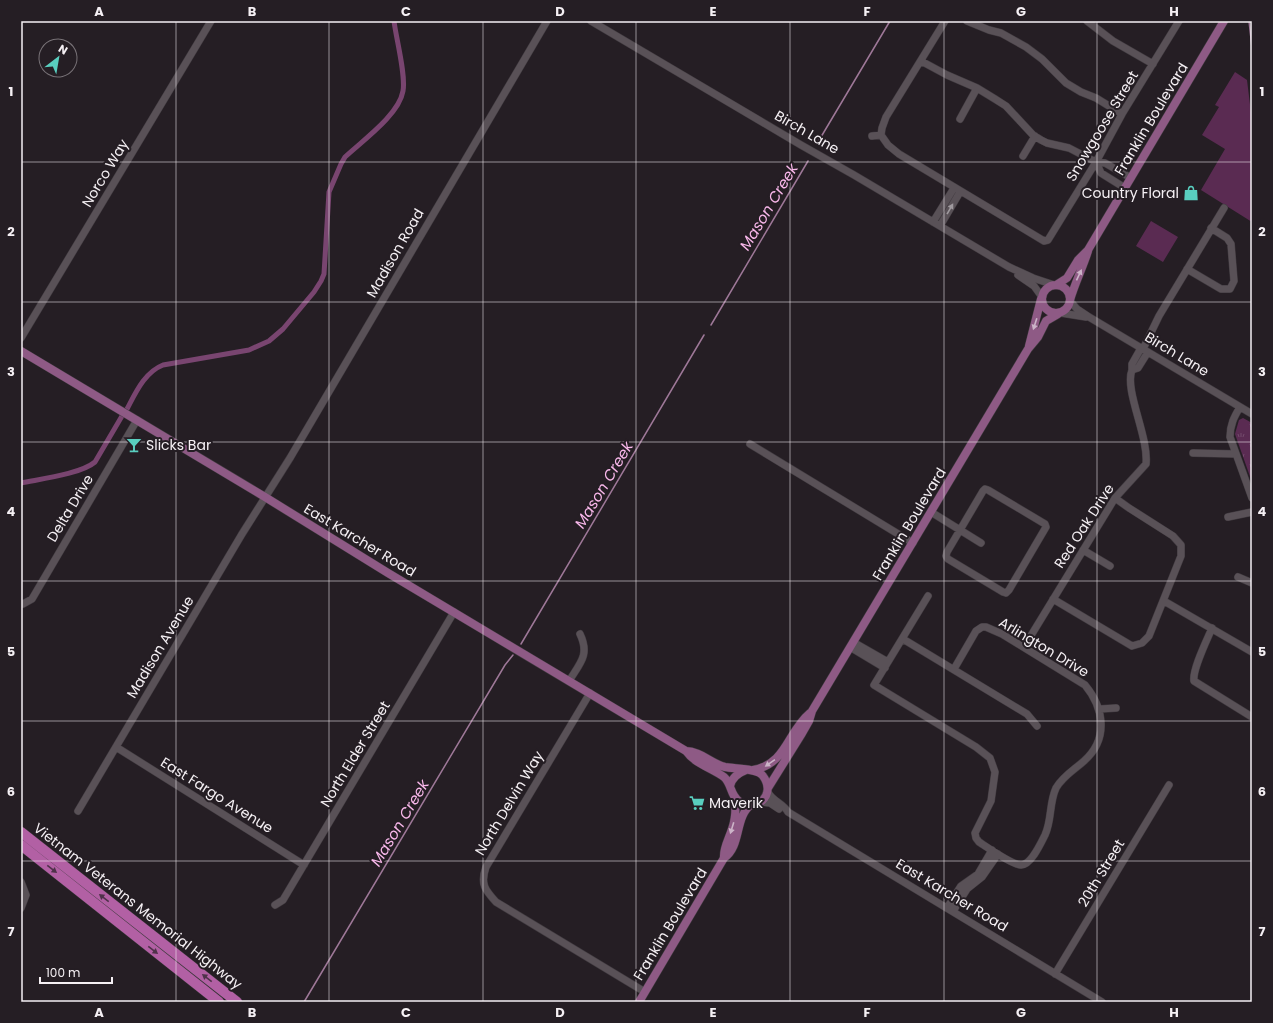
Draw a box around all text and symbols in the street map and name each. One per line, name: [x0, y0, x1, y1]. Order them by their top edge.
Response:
text: A: [94, 2, 104, 21]
text: B: [248, 2, 257, 21]
text: C: [401, 2, 411, 21]
text: D: [555, 2, 565, 21]
text: E: [709, 2, 717, 21]
text: F: [863, 2, 871, 21]
text: G: [1016, 2, 1026, 21]
text: H: [1169, 2, 1179, 21]
north arrow: [38, 38, 78, 78]
text: N: [55, 40, 71, 58]
street label: Franklin Boulevard: [1109, 59, 1193, 179]
street label: Snowgoose Street: [1061, 67, 1143, 185]
text: 1: [9, 82, 13, 101]
text: 1: [1260, 82, 1264, 101]
street label: Birch Lane: [771, 105, 843, 159]
street label: Norco Way: [77, 135, 133, 211]
water label: Mason Creek: [734, 158, 803, 254]
place label: Country Floral: [1082, 183, 1179, 203]
shop icon: Country Floral: [1182, 184, 1200, 202]
one-way arrow: [947, 203, 954, 215]
street label: Madison Road: [361, 205, 429, 301]
text: 2: [7, 222, 15, 241]
text: 2: [1258, 222, 1266, 241]
one-way arrow: [1076, 269, 1082, 280]
one-way arrow: [1032, 319, 1038, 331]
street label: Birch Lane: [1141, 327, 1213, 381]
text: 3: [7, 362, 15, 381]
text: 3: [1258, 362, 1266, 381]
place label: Slicks Bar: [146, 435, 211, 455]
bar icon: Slicks Bar: [125, 436, 143, 454]
water label: Mason Creek: [569, 436, 638, 532]
street label: Franklin Boulevard: [867, 464, 951, 584]
street label: Delta Drive: [42, 470, 98, 545]
street label: Red Oak Drive: [1049, 480, 1119, 572]
street label: East Karcher Road: [300, 499, 420, 581]
text: 4: [7, 502, 16, 521]
text: 4: [1258, 502, 1267, 521]
street label: Madison Avenue: [122, 592, 199, 702]
street label: Arlington Drive: [995, 612, 1093, 682]
text: 5: [7, 642, 15, 661]
text: 5: [1258, 642, 1266, 661]
street label: North Elder Street: [315, 697, 395, 811]
street label: North Delvin Way: [470, 747, 548, 859]
street label: East Fargo Avenue: [157, 752, 277, 838]
one-way arrow: [765, 759, 776, 767]
water label: Mason Creek: [365, 774, 434, 870]
text: 6: [7, 782, 15, 801]
text: 6: [1258, 782, 1266, 801]
place label: Maverik: [709, 793, 764, 813]
supermarket icon: Maverik: [688, 794, 706, 812]
street label: Vietnam Veterans Memorial Highway: [30, 818, 247, 994]
one-way arrow: [729, 823, 735, 835]
street label: 20th Street: [1073, 835, 1129, 911]
street label: East Karcher Road: [892, 854, 1012, 936]
street label: Franklin Boulevard: [628, 864, 712, 984]
one-way arrow: [46, 865, 57, 873]
one-way arrow: [99, 893, 110, 902]
text: 7: [8, 922, 15, 941]
text: 7: [1259, 922, 1266, 941]
one-way arrow: [148, 946, 159, 954]
scale bar: [40, 959, 112, 985]
text: 100 m: [46, 964, 80, 981]
one-way arrow: [201, 974, 212, 982]
text: A: [94, 1003, 104, 1022]
text: B: [248, 1003, 257, 1022]
text: C: [401, 1003, 411, 1022]
text: D: [555, 1003, 565, 1022]
text: E: [709, 1003, 717, 1022]
text: F: [863, 1003, 871, 1022]
text: G: [1016, 1003, 1026, 1022]
text: H: [1169, 1003, 1179, 1022]

